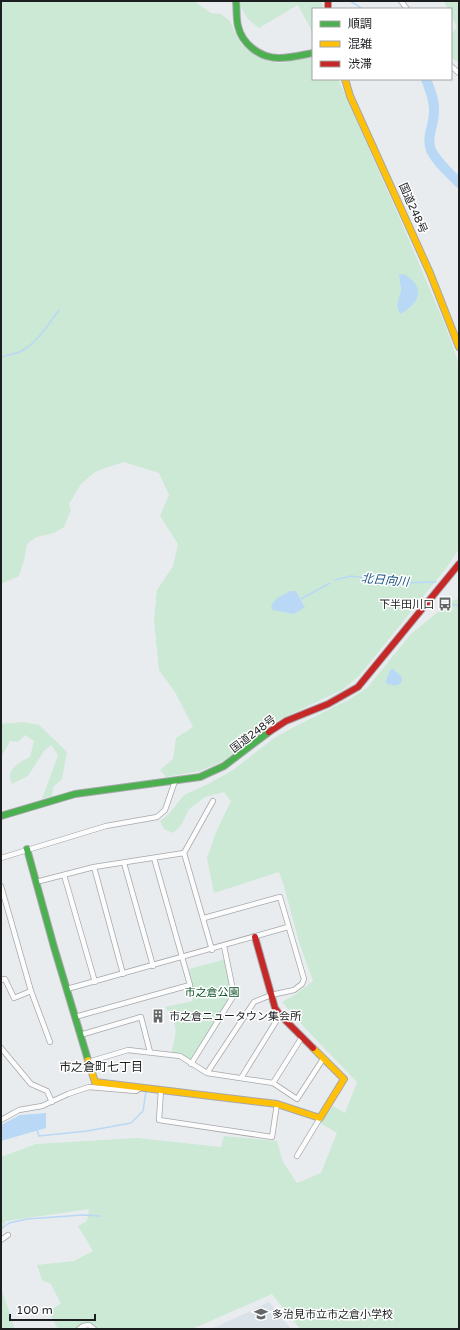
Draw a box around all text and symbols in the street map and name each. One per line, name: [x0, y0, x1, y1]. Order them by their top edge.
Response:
legend: [312, 8, 452, 80]
text: 順調: [348, 17, 372, 31]
text: 混雑: [348, 37, 372, 51]
text: 渋滞: [348, 57, 372, 71]
street label: 国道248号: [396, 181, 430, 235]
water label: 北日向川: [360, 571, 412, 589]
bus stop icon: 下半田川口: [437, 596, 453, 612]
place label: 下半田川口: [379, 598, 434, 611]
street label: 国道248号: [228, 713, 278, 755]
park label: 市之倉公園: [185, 986, 240, 999]
building icon: 市之倉ニュータウン集会所: [150, 1008, 166, 1024]
place label: 市之倉ニュータウン集会所: [169, 1010, 302, 1023]
district label: 市之倉町七丁目: [59, 1060, 143, 1074]
scale bar: [10, 1296, 95, 1322]
text: 100 m: [16, 1303, 53, 1317]
school or university icon: 多治見市立市之倉小学校: [253, 1306, 269, 1322]
place label: 多治見市立市之倉小学校: [272, 1308, 393, 1321]

